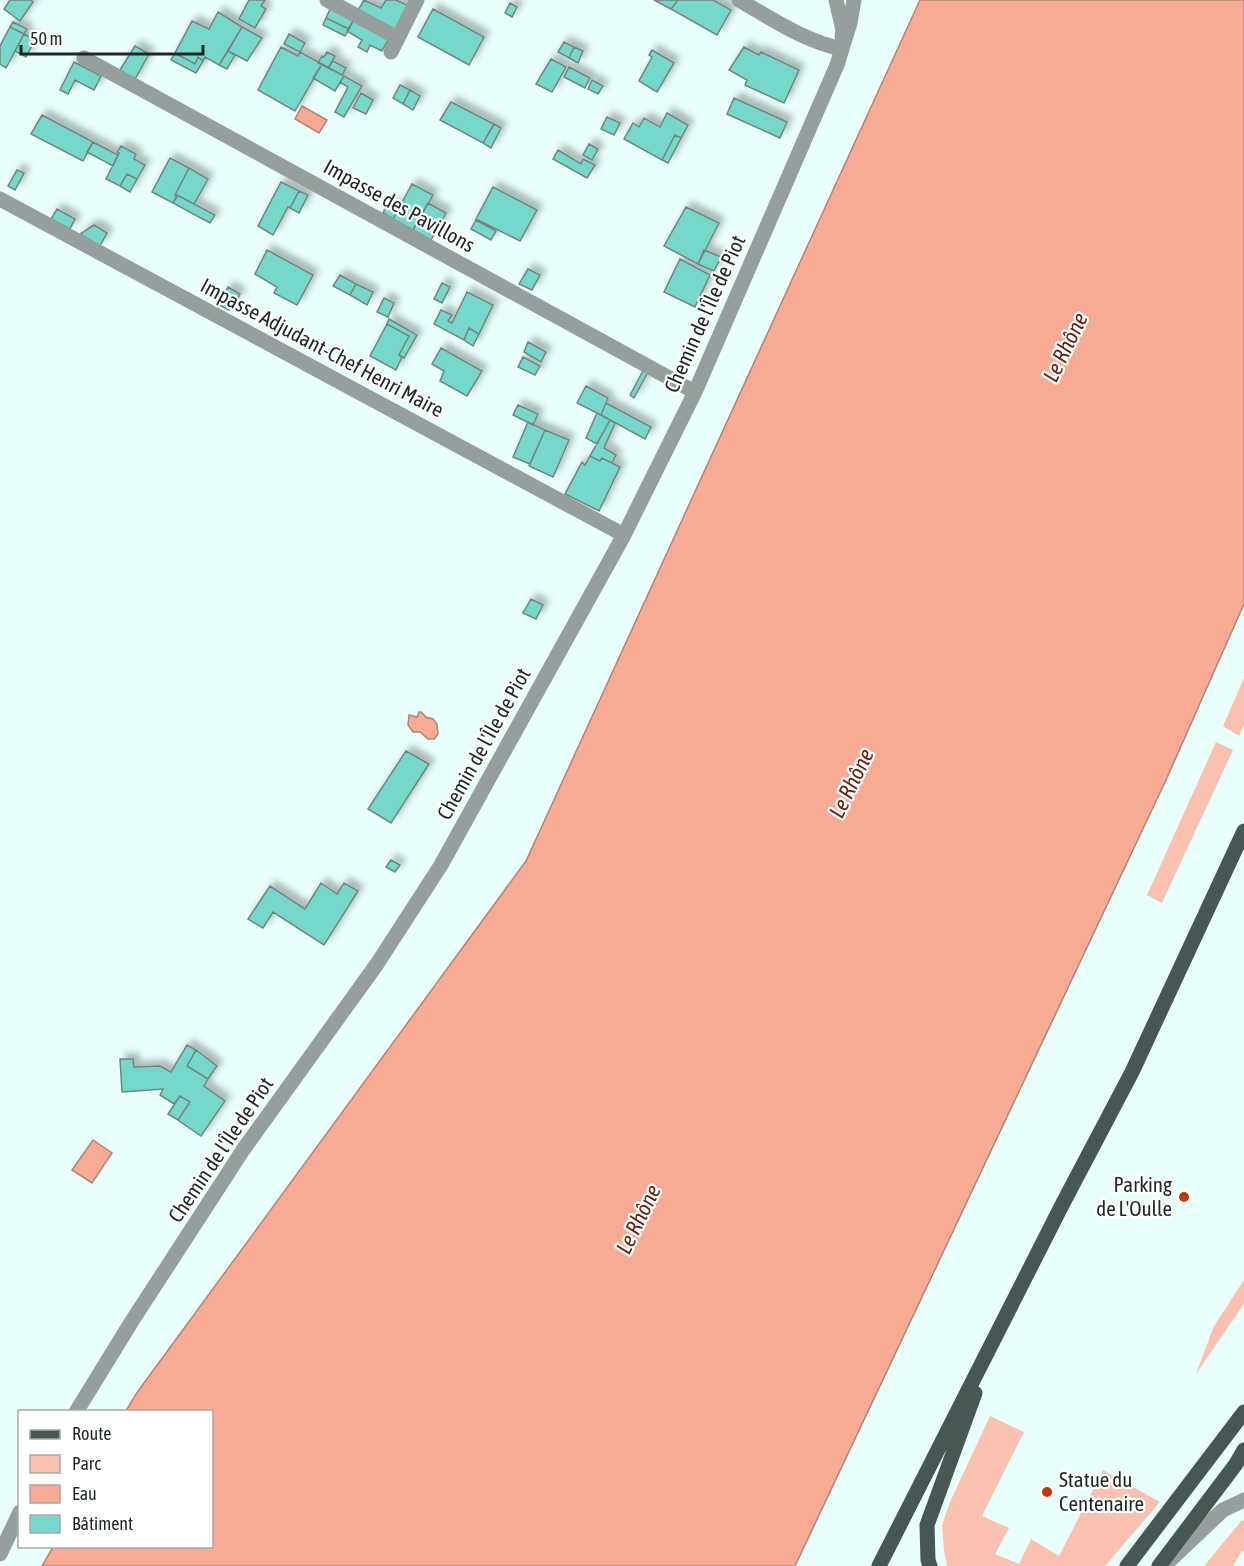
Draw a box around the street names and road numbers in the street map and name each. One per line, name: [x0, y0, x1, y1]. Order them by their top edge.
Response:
street label: Impasse des Pavillons: [320, 154, 479, 257]
street label: Chemin de l'Île de Piot: [659, 231, 750, 396]
street label: Impasse Adjudant-Chef Henri Maire: [197, 273, 448, 422]
street label: Chemin de l'Île de Piot: [432, 663, 535, 824]
street label: Chemin de l'Île de Piot: [163, 1072, 278, 1226]

